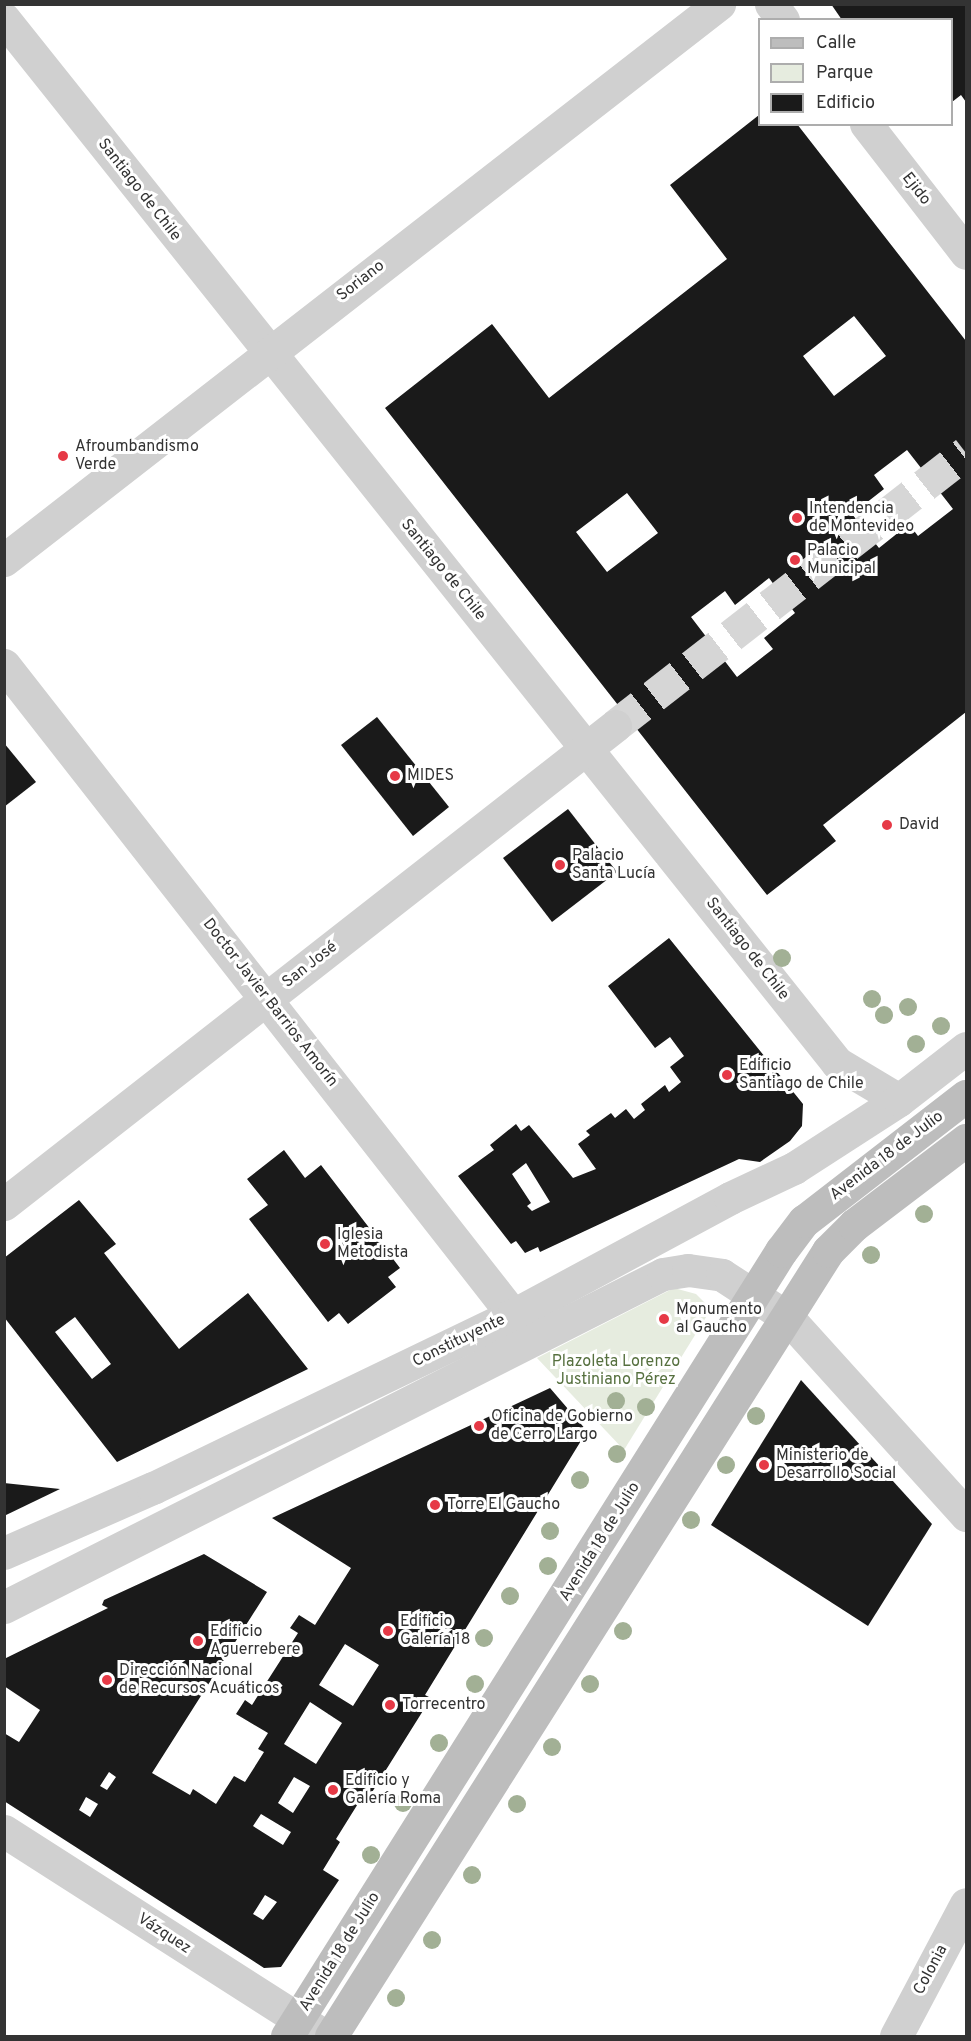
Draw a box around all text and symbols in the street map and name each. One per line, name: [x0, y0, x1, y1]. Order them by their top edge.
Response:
legend: [758, 18, 953, 126]
text: Calle: [816, 32, 856, 55]
text: Parque: [816, 62, 873, 85]
text: Edificio: [816, 92, 875, 115]
street label: Santiago de Chile: [93, 135, 185, 245]
street label: Ejido: [897, 169, 935, 209]
street label: Soriano: [333, 256, 389, 306]
place label: Afroumbandismo Verde: [75, 437, 199, 475]
marker: Afroumbandismo Verde: [56, 449, 70, 463]
place label: Intendencia de Montevideo: [809, 499, 914, 537]
marker: Intendencia de Montevideo: [790, 511, 804, 525]
street label: Santiago de Chile: [396, 516, 490, 624]
place label: Palacio Municipal: [807, 541, 876, 579]
marker: Palacio Municipal: [788, 553, 802, 567]
place label: MIDES: [407, 766, 454, 786]
marker: MIDES: [388, 769, 402, 783]
place label: David: [899, 815, 939, 835]
marker: David: [880, 818, 894, 832]
place label: Palacio Santa Lucía: [572, 846, 655, 884]
marker: Palacio Santa Lucía: [553, 858, 567, 872]
street label: Santiago de Chile: [701, 894, 793, 1004]
street label: Doctor Javier Barrios Amorín: [198, 915, 342, 1091]
street label: San José: [279, 938, 341, 992]
place label: Edificio Santiago de Chile: [739, 1056, 864, 1094]
marker: Edificio Santiago de Chile: [720, 1068, 734, 1082]
street label: Avenida 18 de Julio: [827, 1107, 947, 1205]
place label: Iglesia Metodista: [337, 1225, 408, 1263]
marker: Iglesia Metodista: [318, 1237, 332, 1251]
place label: Monumento al Gaucho: [676, 1300, 762, 1338]
street label: Constituyente: [410, 1310, 508, 1372]
marker: Monumento al Gaucho: [657, 1312, 671, 1326]
park label: Plazoleta Lorenzo Justiniano Pérez: [552, 1352, 680, 1390]
place label: Oficina de Gobierno de Cerro Largo: [491, 1407, 633, 1445]
marker: Oficina de Gobierno de Cerro Largo: [472, 1419, 486, 1433]
place label: Ministerio de Desarrollo Social: [776, 1446, 896, 1484]
marker: Ministerio de Desarrollo Social: [757, 1458, 771, 1472]
street label: Avenida 18 de Julio: [556, 1479, 644, 1605]
place label: Torre El Gaucho: [447, 1495, 560, 1515]
marker: Torre El Gaucho: [428, 1498, 442, 1512]
place label: Edificio Galería 18: [400, 1612, 471, 1650]
place label: Edificio Aguerrebere: [210, 1622, 300, 1660]
marker: Edificio Galería 18: [381, 1624, 395, 1638]
marker: Edificio Aguerrebere: [191, 1634, 205, 1648]
place label: Dirección Nacional de Recursos Acuáticos: [119, 1661, 280, 1699]
marker: Dirección Nacional de Recursos Acuáticos: [100, 1673, 114, 1687]
place label: Torrecentro: [402, 1695, 485, 1715]
marker: Torrecentro: [383, 1698, 397, 1712]
place label: Edificio y Galería Roma: [345, 1771, 441, 1809]
marker: Edificio y Galería Roma: [326, 1783, 340, 1797]
street label: Avenida 18 de Julio: [296, 1889, 384, 2015]
street label: Vázquez: [134, 1910, 194, 1958]
street label: Colonia: [910, 1942, 952, 1998]

